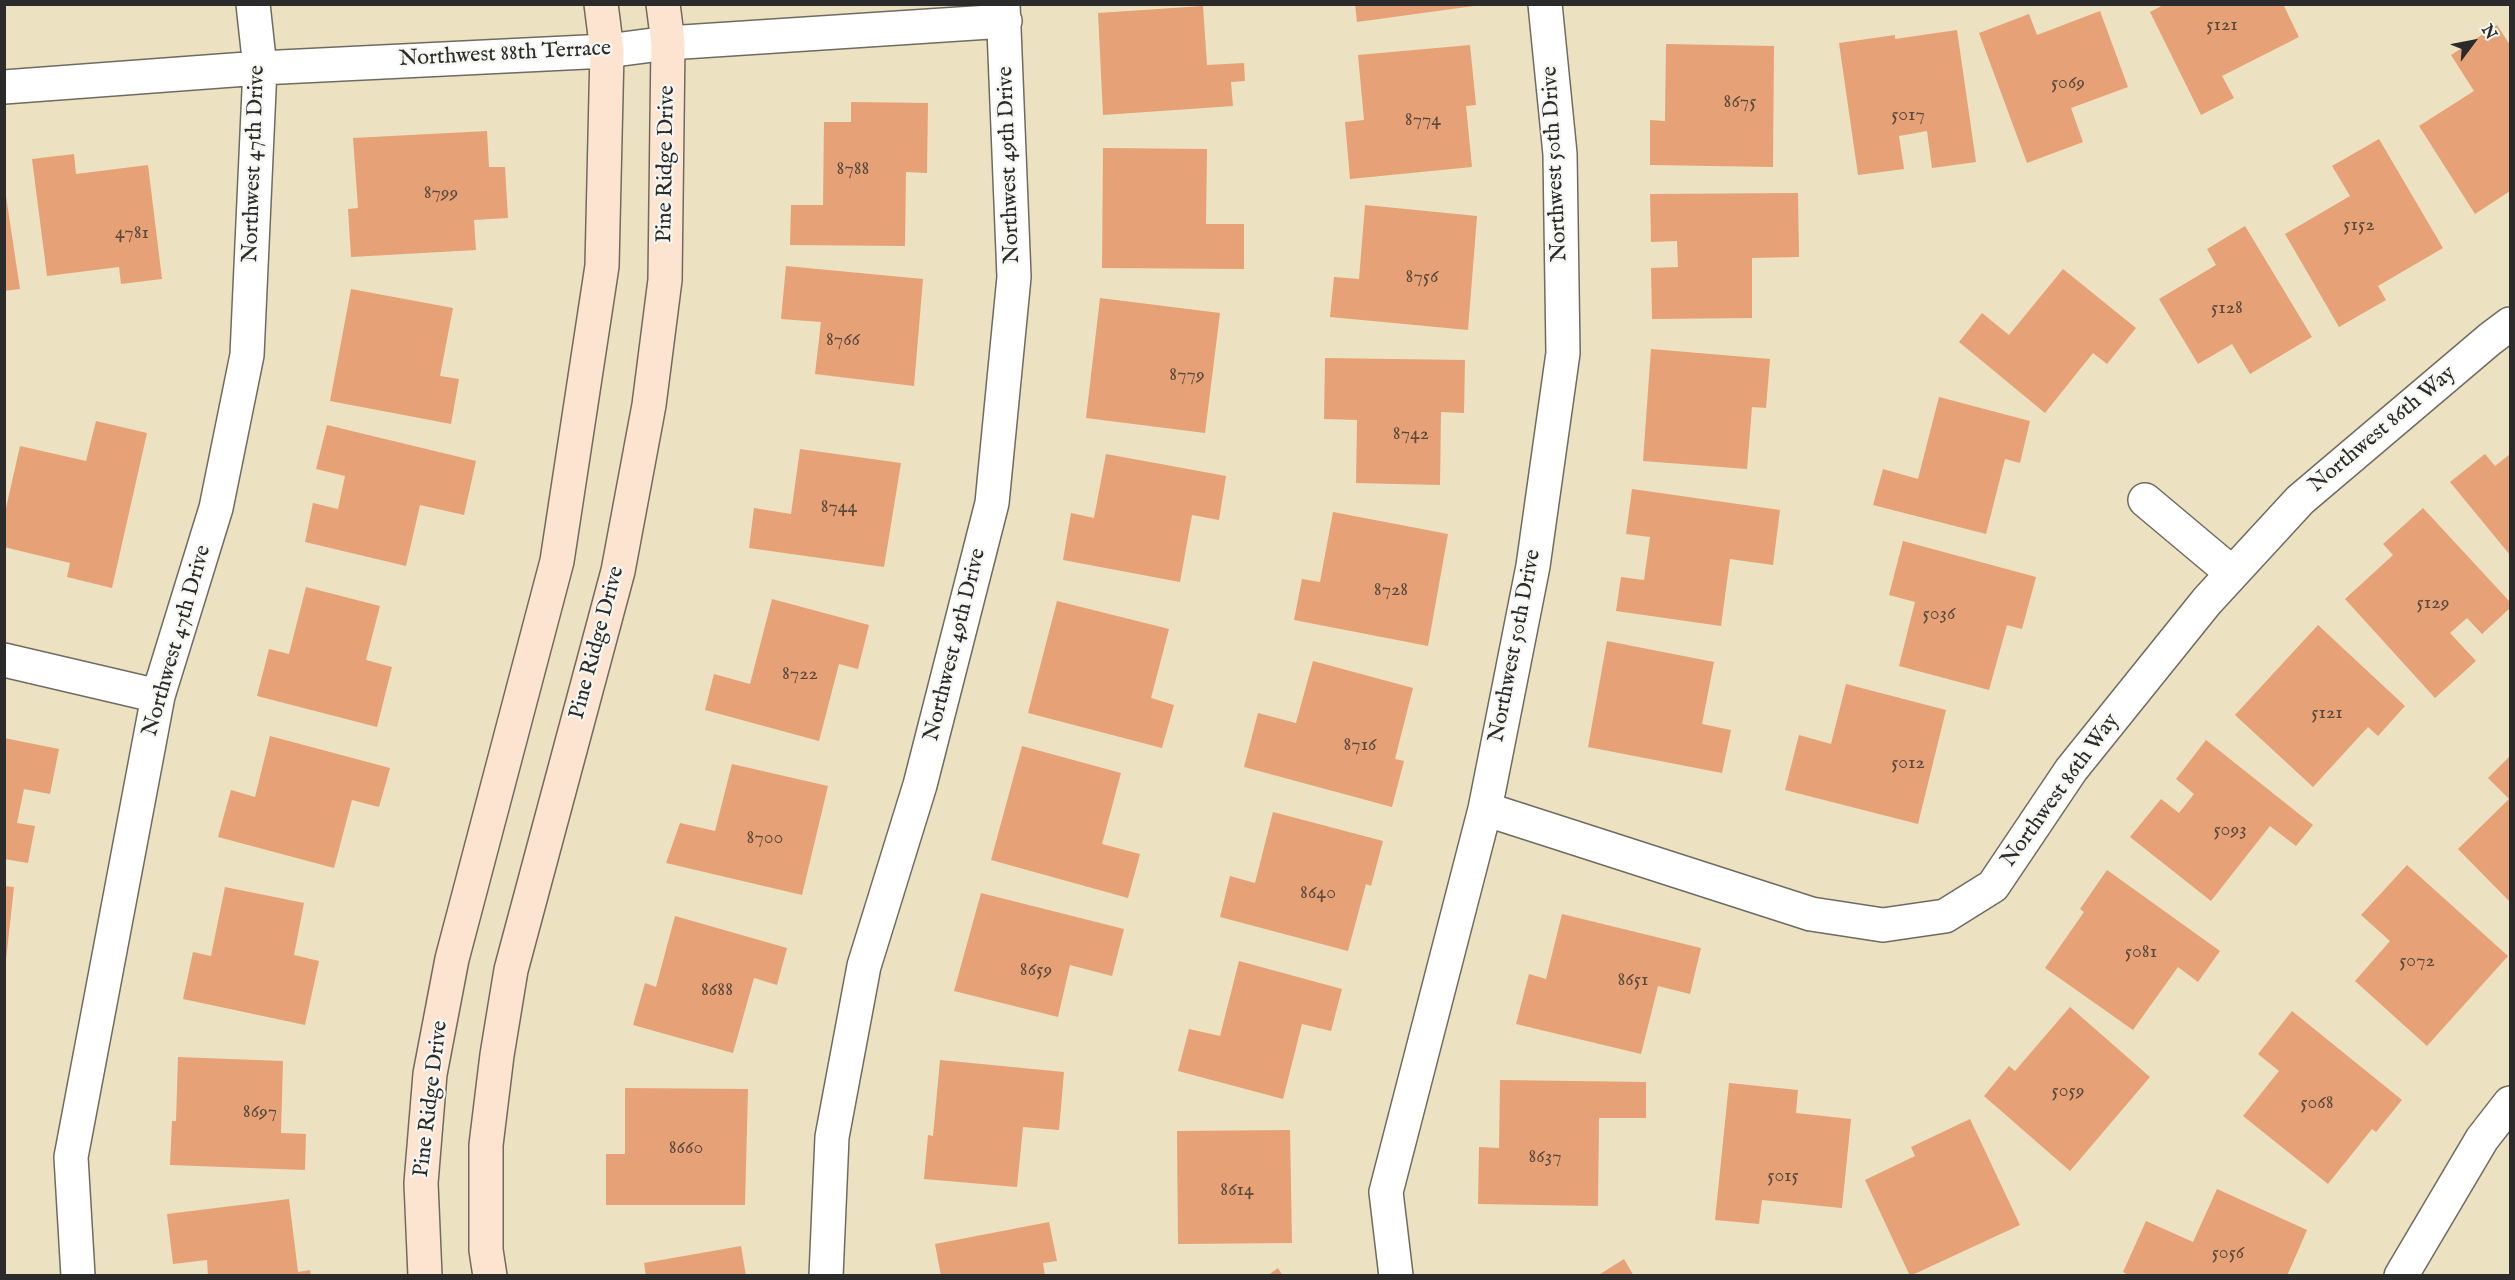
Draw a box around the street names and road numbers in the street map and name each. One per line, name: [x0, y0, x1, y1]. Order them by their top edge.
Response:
street label: Northwest 88th Terrace: [398, 36, 612, 74]
street label: Northwest 47th Drive: [238, 65, 272, 263]
street label: Northwest 49th Drive: [993, 66, 1027, 264]
street label: Northwest 50th Drive: [1538, 66, 1574, 262]
street label: Pine Ridge Drive: [652, 85, 682, 243]
street label: Northwest 86th Way: [2304, 361, 2462, 499]
street label: Northwest 47th Drive: [138, 542, 218, 740]
street label: Northwest 49th Drive: [919, 546, 993, 744]
street label: Northwest 50th Drive: [1484, 547, 1548, 745]
street label: Pine Ridge Drive: [565, 564, 631, 722]
street label: Northwest 86th Way: [1996, 709, 2126, 873]
street label: Pine Ridge Drive: [409, 1019, 455, 1179]

